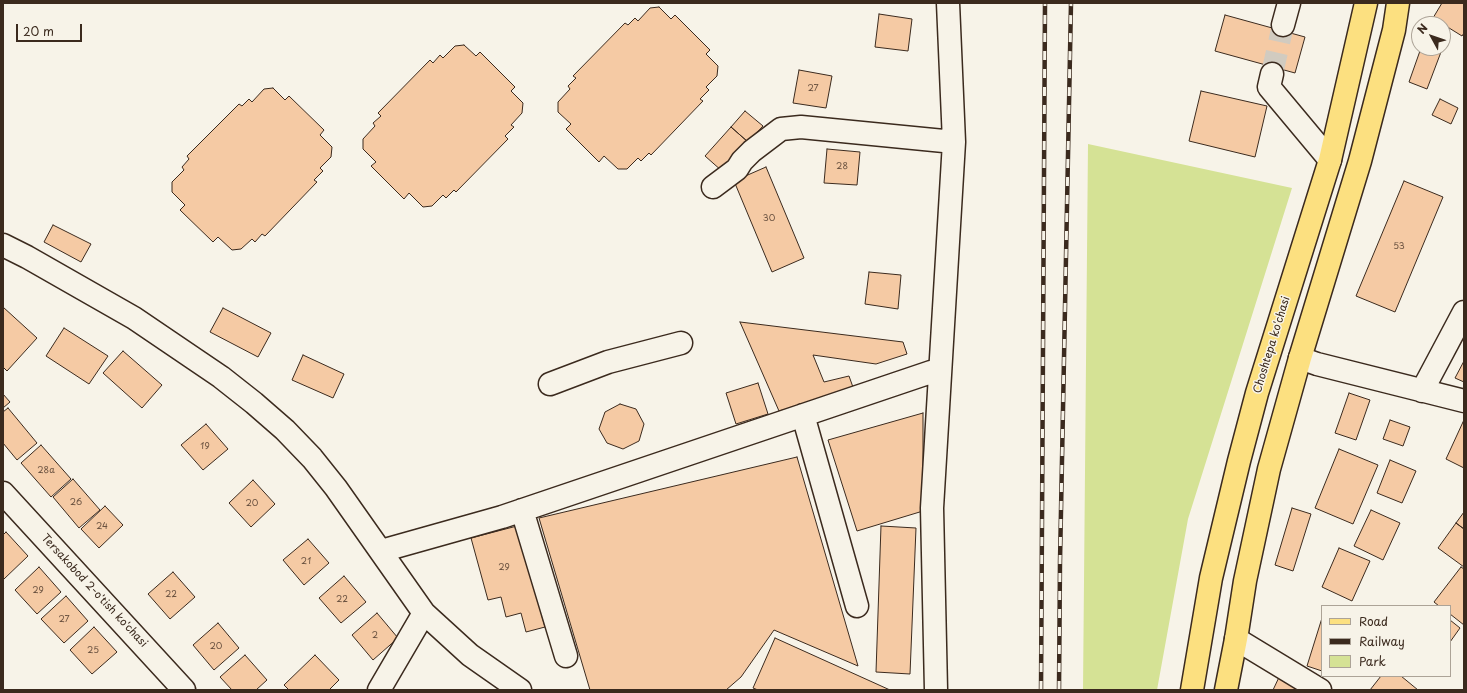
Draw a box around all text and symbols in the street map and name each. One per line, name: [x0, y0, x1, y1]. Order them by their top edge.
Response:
scale bar: [18, 16, 84, 42]
north arrow: [1411, 16, 1451, 56]
text: N: [1413, 20, 1432, 37]
text: 20 m: [23, 22, 54, 40]
house number: 27: [807, 84, 819, 94]
house number: 28: [836, 162, 848, 172]
house number: 30: [763, 214, 775, 224]
house number: 53: [1393, 242, 1405, 252]
street label: Choshtepa ko'chasi: [1251, 295, 1293, 395]
house number: 19: [200, 442, 210, 452]
house number: 28a: [37, 466, 55, 476]
house number: 26: [70, 498, 82, 508]
house number: 20: [246, 499, 258, 509]
house number: 24: [96, 522, 108, 532]
street label: Tersakobod 2-o'tish ko'chasi: [38, 532, 150, 650]
house number: 21: [301, 557, 311, 567]
house number: 29: [498, 563, 510, 573]
house number: 29: [32, 586, 44, 596]
house number: 22: [165, 590, 177, 600]
house number: 22: [336, 595, 348, 605]
legend: [1321, 605, 1451, 677]
text: Road: [1359, 612, 1388, 630]
house number: 27: [58, 615, 70, 625]
house number: 2: [372, 631, 378, 641]
text: Railway: [1359, 632, 1405, 650]
house number: 20: [210, 642, 222, 652]
house number: 25: [87, 646, 99, 656]
text: Park: [1359, 652, 1386, 670]

